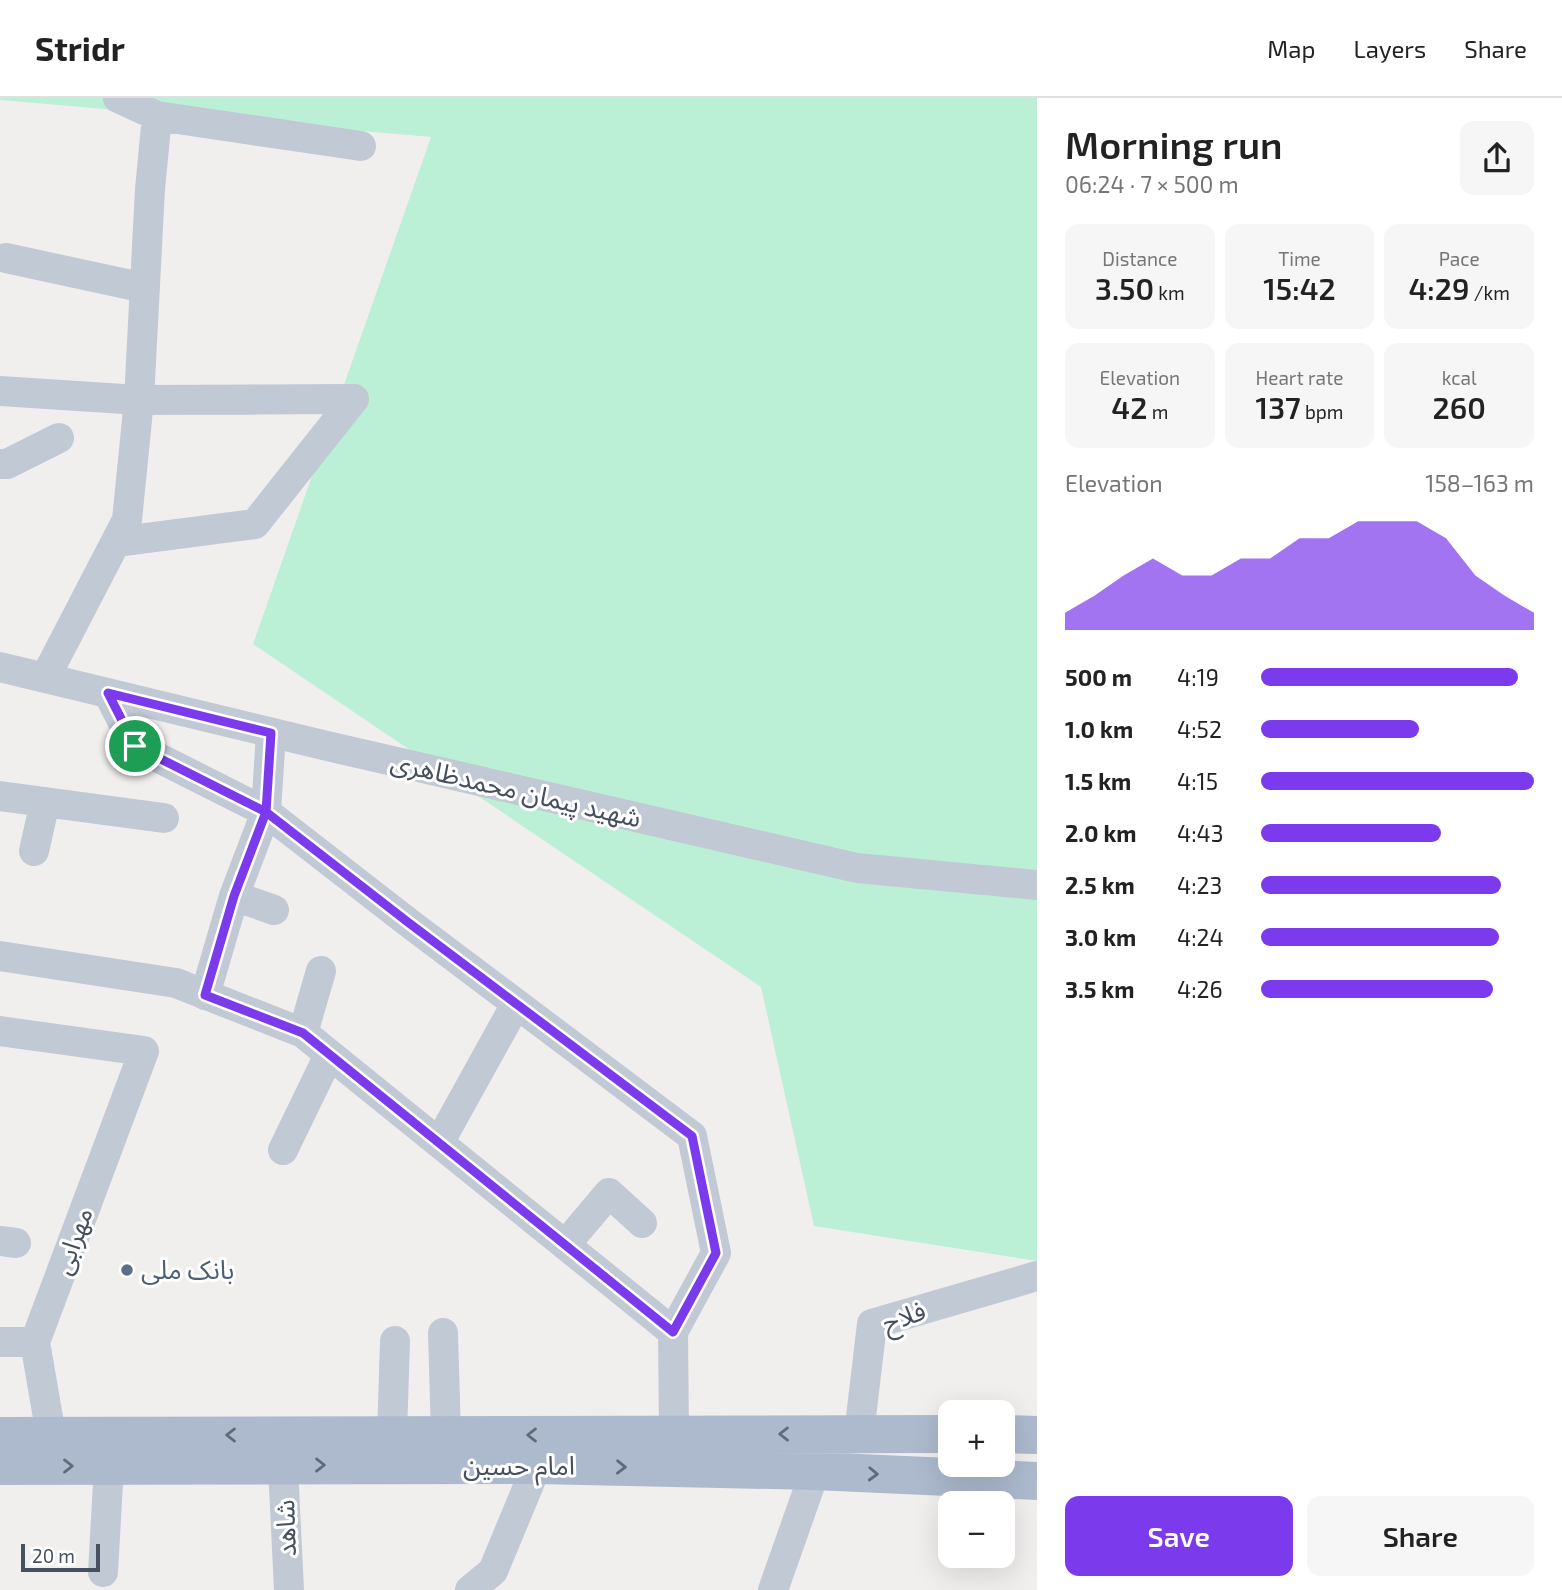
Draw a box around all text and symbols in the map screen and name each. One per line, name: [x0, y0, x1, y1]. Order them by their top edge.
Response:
text: Stridr: [35, 28, 125, 68]
text: Map: [1267, 34, 1315, 63]
text: Layers: [1353, 34, 1426, 63]
text: Share: [1464, 34, 1527, 63]
text: Morning run: [1065, 121, 1283, 167]
button: share: [1460, 121, 1534, 195]
text: 06:24 · 7 × 500 m: [1065, 170, 1239, 198]
text: Distance: [1102, 247, 1177, 270]
text: Time: [1278, 247, 1321, 270]
text: Pace: [1439, 247, 1480, 270]
text: 3.50: [1095, 270, 1154, 306]
text: 15:42: [1263, 270, 1336, 306]
text: 4:29: [1409, 270, 1469, 306]
text: km: [1154, 281, 1185, 304]
text: /km: [1469, 281, 1510, 304]
text: Elevation: [1100, 366, 1180, 389]
text: Heart rate: [1256, 366, 1343, 389]
text: kcal: [1442, 366, 1477, 389]
text: 42: [1111, 389, 1147, 425]
text: 137: [1256, 389, 1301, 425]
text: 260: [1433, 389, 1486, 425]
text: m: [1147, 400, 1168, 423]
text: bpm: [1301, 400, 1343, 423]
text: Elevation: [1065, 469, 1163, 497]
text: 158–163 m: [1425, 469, 1534, 497]
text: 500 m: [1065, 663, 1132, 691]
text: 4:19: [1177, 663, 1219, 691]
text: 1.0 km: [1065, 715, 1133, 743]
text: 4:52: [1177, 715, 1222, 743]
pin: [105, 716, 165, 776]
icon: arrive: [116, 727, 154, 765]
street label: شهید پیمان محمدظاهری: [388, 745, 644, 836]
text: 1.5 km: [1065, 767, 1131, 795]
text: 4:15: [1177, 767, 1218, 795]
text: 2.0 km: [1065, 819, 1137, 847]
text: 4:43: [1177, 819, 1224, 847]
text: 2.5 km: [1065, 871, 1135, 899]
text: 4:23: [1177, 871, 1222, 899]
text: 3.0 km: [1065, 923, 1136, 951]
text: 4:24: [1177, 923, 1224, 951]
text: 3.5 km: [1065, 975, 1134, 1003]
text: 4:26: [1177, 975, 1223, 1003]
street label: مهرابی: [45, 1203, 99, 1278]
place label: بانک ملی: [141, 1253, 234, 1285]
marker: بانک ملی: [119, 1262, 135, 1278]
street label: فلاح: [878, 1294, 931, 1342]
map controls: [938, 1400, 1015, 1568]
button: +: [938, 1400, 1015, 1477]
one-way arrow: [778, 1426, 789, 1442]
one-way arrow: [225, 1427, 236, 1443]
one-way arrow: [526, 1427, 537, 1443]
street label: امام حسین: [463, 1449, 575, 1486]
one-way arrow: [315, 1457, 326, 1473]
one-way arrow: [63, 1458, 74, 1474]
one-way arrow: [616, 1459, 627, 1475]
one-way arrow: [868, 1466, 879, 1481]
button: −: [938, 1491, 1015, 1568]
button: Save: [1065, 1496, 1293, 1576]
button: Share: [1307, 1496, 1534, 1576]
street label: شاهد: [268, 1499, 301, 1557]
scale bar: [21, 1541, 100, 1573]
text: 20 m: [32, 1544, 75, 1567]

